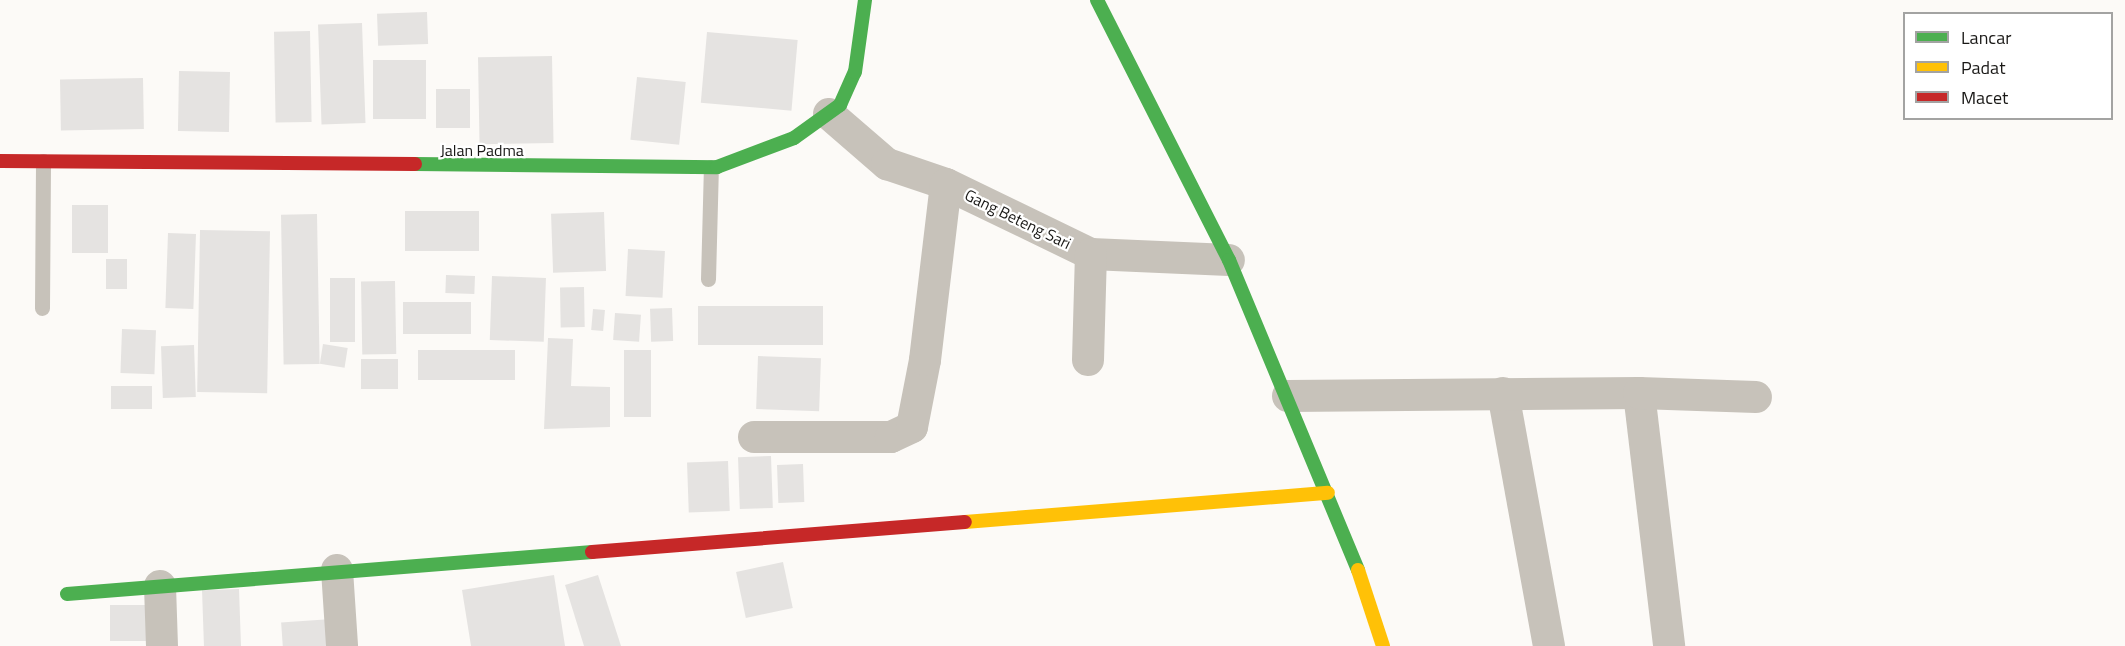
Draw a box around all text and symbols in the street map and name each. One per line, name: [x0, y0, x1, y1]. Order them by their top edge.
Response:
legend: [1903, 12, 2113, 120]
text: Lancar: [1961, 24, 2011, 51]
text: Padat: [1961, 54, 2005, 81]
text: Macet: [1961, 84, 2008, 111]
street label: Jalan Padma: [440, 140, 524, 160]
street label: Gang Beteng Sari: [962, 185, 1074, 253]

